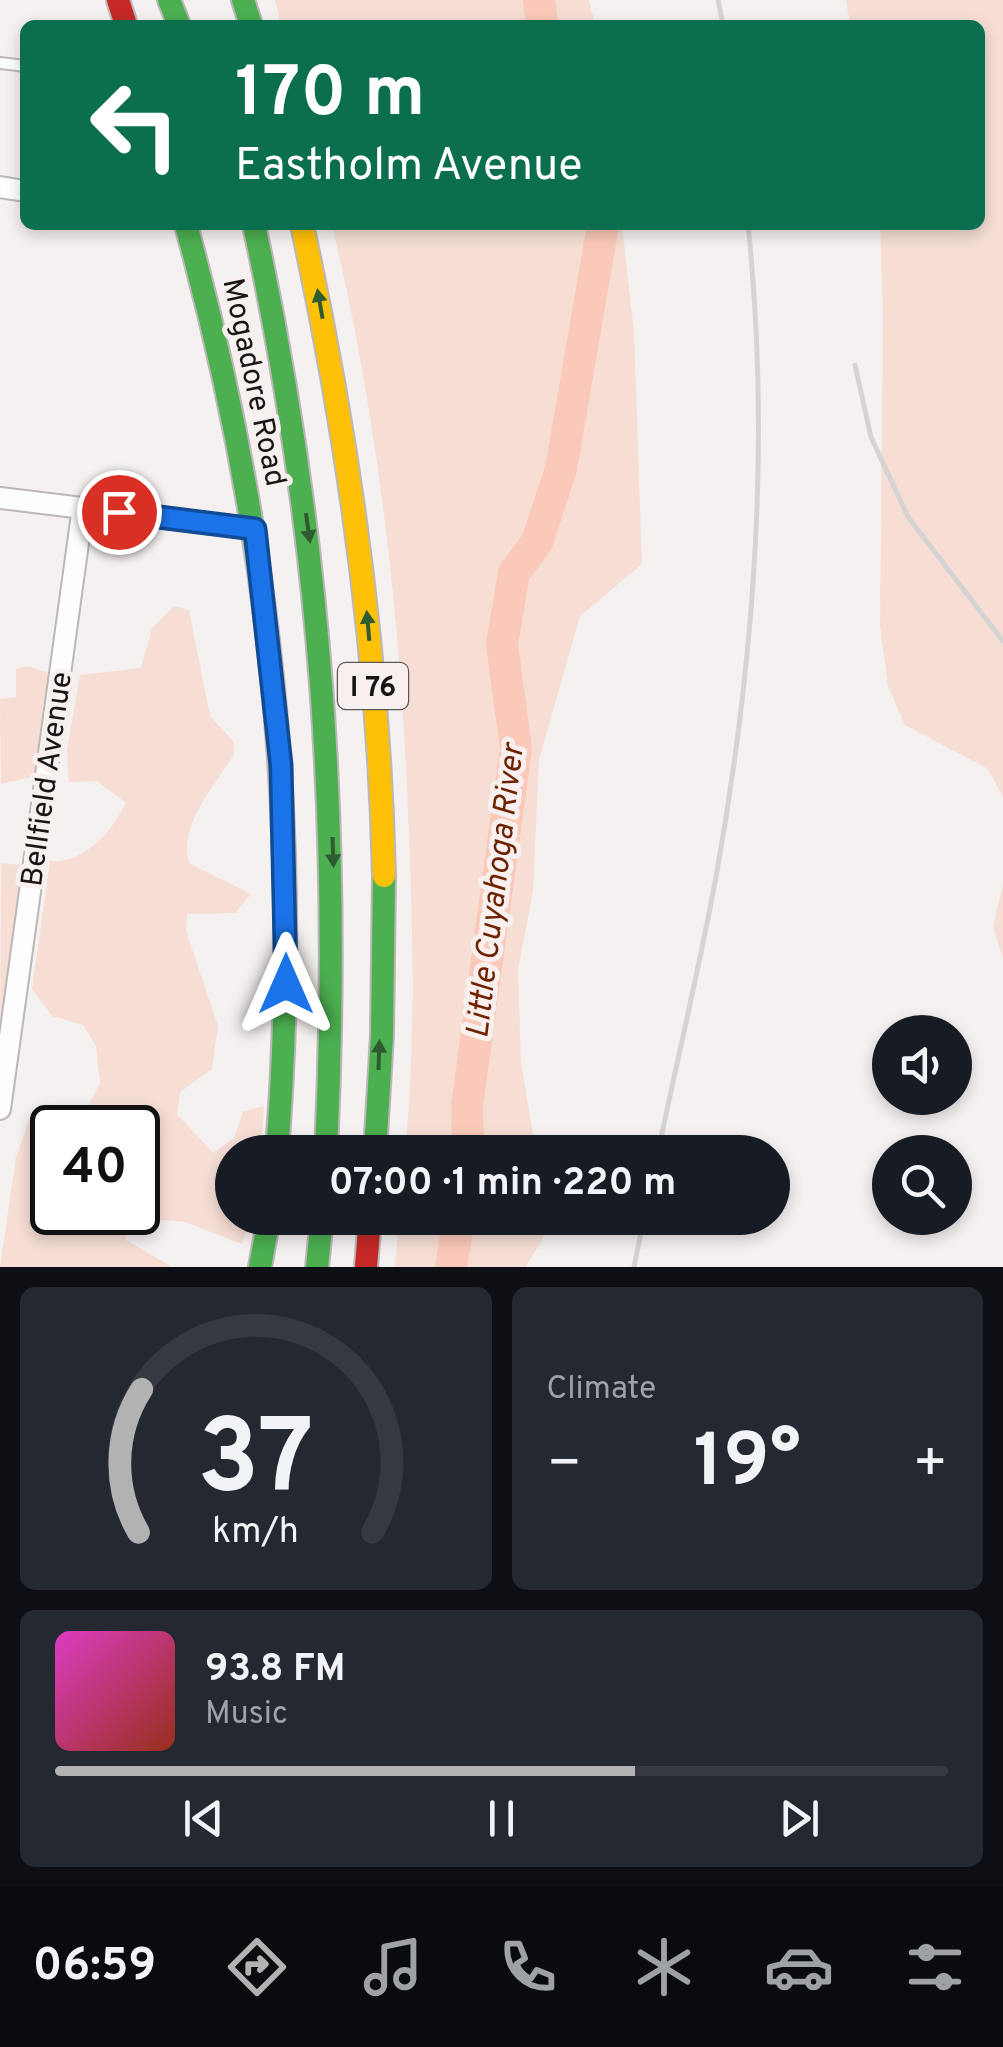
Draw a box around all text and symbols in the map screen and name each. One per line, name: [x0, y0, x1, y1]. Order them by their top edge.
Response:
text: 170 m: [235, 52, 425, 141]
icon: left: [70, 60, 200, 190]
text: Eastholm Avenue: [235, 139, 582, 196]
street label: Mogadore Road: [212, 275, 293, 490]
one-way arrow: [312, 288, 327, 319]
pin: [77, 470, 162, 555]
icon: arrive: [92, 485, 147, 540]
one-way arrow: [300, 512, 316, 544]
one-way arrow: [359, 609, 375, 641]
road number: I 76: [338, 663, 408, 709]
street label: Bellfield Avenue: [15, 670, 82, 889]
water label: Little Cuyahoga River: [459, 739, 535, 1041]
one-way arrow: [325, 836, 341, 868]
position arrow: [234, 932, 338, 1036]
map controls: [872, 1015, 972, 1235]
button: sound: [872, 1015, 972, 1115]
one-way arrow: [372, 1039, 388, 1071]
speed limit sign: 40: [30, 1105, 160, 1235]
button: search: [872, 1135, 972, 1235]
text: 07:00 · 1 min · 220 m: [329, 1160, 676, 1209]
text: Climate: [547, 1370, 656, 1410]
text: 37: [198, 1398, 314, 1530]
text: 19°: [694, 1418, 801, 1513]
text: −: [547, 1431, 582, 1501]
text: +: [913, 1431, 948, 1501]
text: km/h: [212, 1510, 299, 1556]
text: 93.8 FM: [205, 1646, 346, 1695]
text: Music: [205, 1695, 288, 1735]
icon: previous: [176, 1791, 231, 1846]
icon: pause: [474, 1791, 529, 1846]
icon: next: [772, 1791, 827, 1846]
icon: directions: [222, 1932, 292, 2002]
icon: music: [358, 1932, 428, 2002]
icon: phone: [493, 1932, 563, 2002]
icon: climate: [629, 1932, 699, 2002]
icon: car: [764, 1932, 834, 2002]
icon: filters: [900, 1932, 970, 2002]
text: 06:59: [33, 1939, 156, 1996]

